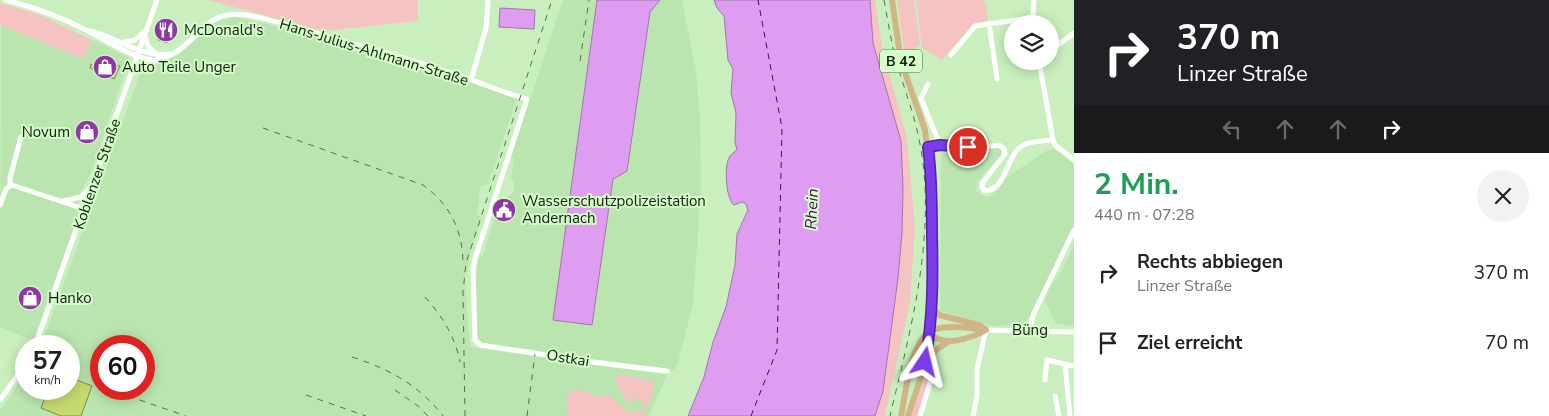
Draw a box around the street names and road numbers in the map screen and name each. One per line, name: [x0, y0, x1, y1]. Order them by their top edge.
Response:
street label: Hans-Julius-Ahlmann-Straße: [277, 14, 471, 90]
road number: B 42: [880, 49, 922, 72]
street label: Koblenzer Straße: [69, 116, 125, 232]
street label: Büng: [1012, 320, 1048, 340]
street label: Ostkai: [545, 345, 591, 371]

